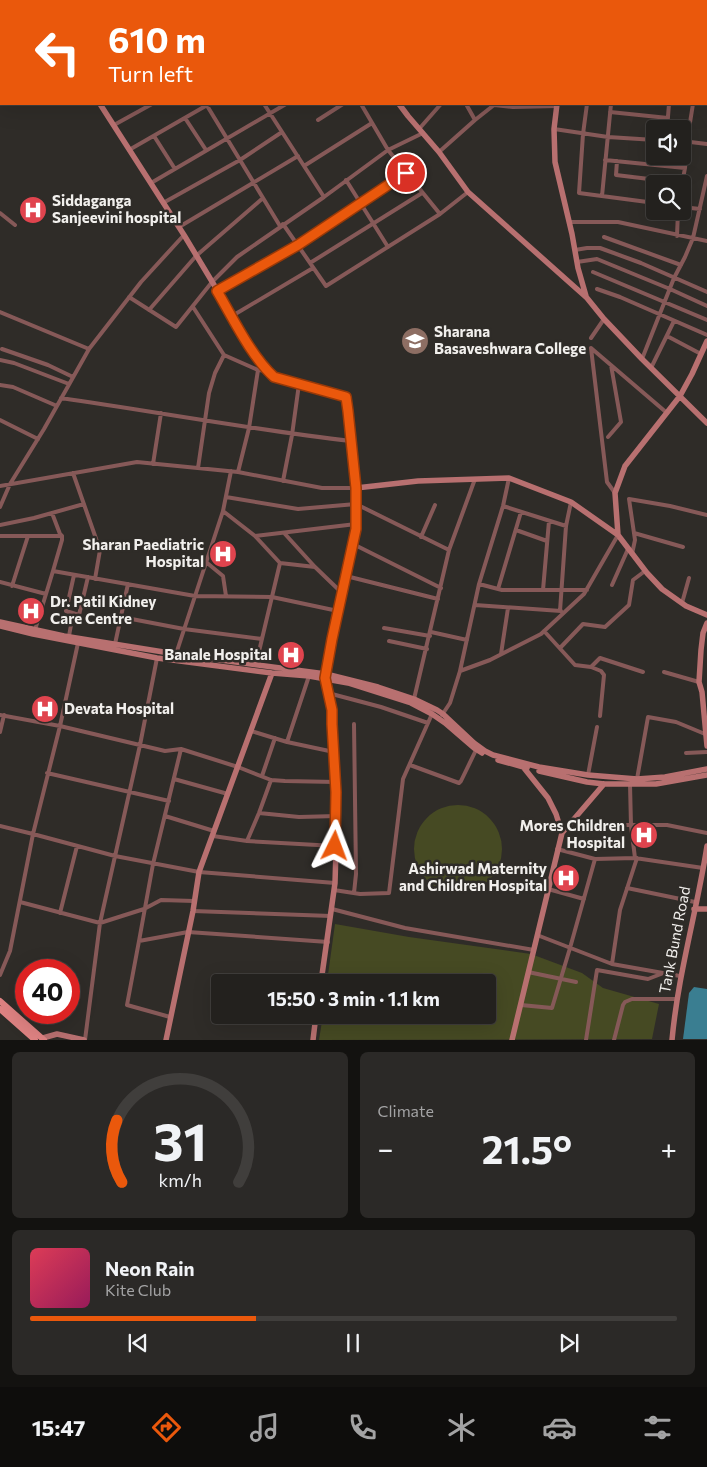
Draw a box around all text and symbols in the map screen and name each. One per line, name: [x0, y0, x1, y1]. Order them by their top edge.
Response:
text: 610 m: [108, 17, 206, 60]
icon: left: [25, 20, 90, 85]
text: Turn left: [108, 60, 193, 87]
map controls: [646, 120, 691, 220]
button: sound: [646, 120, 691, 165]
pin: [385, 152, 427, 194]
icon: arrive: [392, 159, 420, 187]
button: search: [646, 175, 691, 220]
place label: Siddaganga Sanjeevini hospital: [52, 191, 181, 226]
hospital icon: Siddaganga Sanjeevini hospital: [18, 195, 48, 225]
place label: Sharana Basaveshwara College: [434, 322, 586, 357]
school or university icon: Sharana Basaveshwara College: [400, 326, 430, 356]
place label: Sharan Paediatric Hospital: [83, 535, 204, 570]
hospital icon: Sharan Paediatric Hospital: [208, 539, 238, 569]
place label: Dr. Patil Kidney Care Centre: [50, 592, 157, 627]
hospital icon: Dr. Patil Kidney Care Centre: [16, 596, 46, 626]
hospital icon: Banale Hospital: [276, 640, 306, 670]
place label: Banale Hospital: [164, 645, 272, 663]
hospital icon: Devata Hospital: [30, 694, 60, 724]
place label: Devata Hospital: [64, 699, 174, 717]
place label: Mores Children Hospital: [519, 816, 625, 851]
position arrow: [308, 819, 360, 871]
hospital icon: Mores Children Hospital: [629, 820, 659, 850]
place label: Ashirwad Maternity and Children Hospital: [399, 859, 548, 894]
hospital icon: Ashirwad Maternity and Children Hospital: [551, 863, 581, 893]
street label: Tank Bund Road: [655, 885, 693, 995]
speed limit sign: 40: [15, 959, 80, 1024]
text: 15:50 · 3 min · 1.1 km: [267, 987, 440, 1010]
text: Climate: [378, 1101, 434, 1120]
text: 31: [153, 1108, 207, 1172]
text: 21.5°: [482, 1125, 572, 1172]
text: −: [378, 1131, 393, 1165]
text: +: [661, 1131, 677, 1165]
text: km/h: [158, 1169, 201, 1191]
text: Neon Rain: [105, 1257, 195, 1280]
text: Kite Club: [105, 1280, 171, 1299]
icon: previous: [124, 1329, 152, 1357]
icon: pause: [339, 1329, 367, 1357]
icon: next: [555, 1329, 583, 1357]
icon: directions: [149, 1410, 184, 1445]
icon: music: [247, 1410, 282, 1445]
icon: phone: [345, 1410, 380, 1445]
icon: climate: [444, 1410, 479, 1445]
icon: car: [542, 1410, 577, 1445]
icon: filters: [640, 1410, 675, 1445]
text: 15:47: [32, 1414, 85, 1441]

